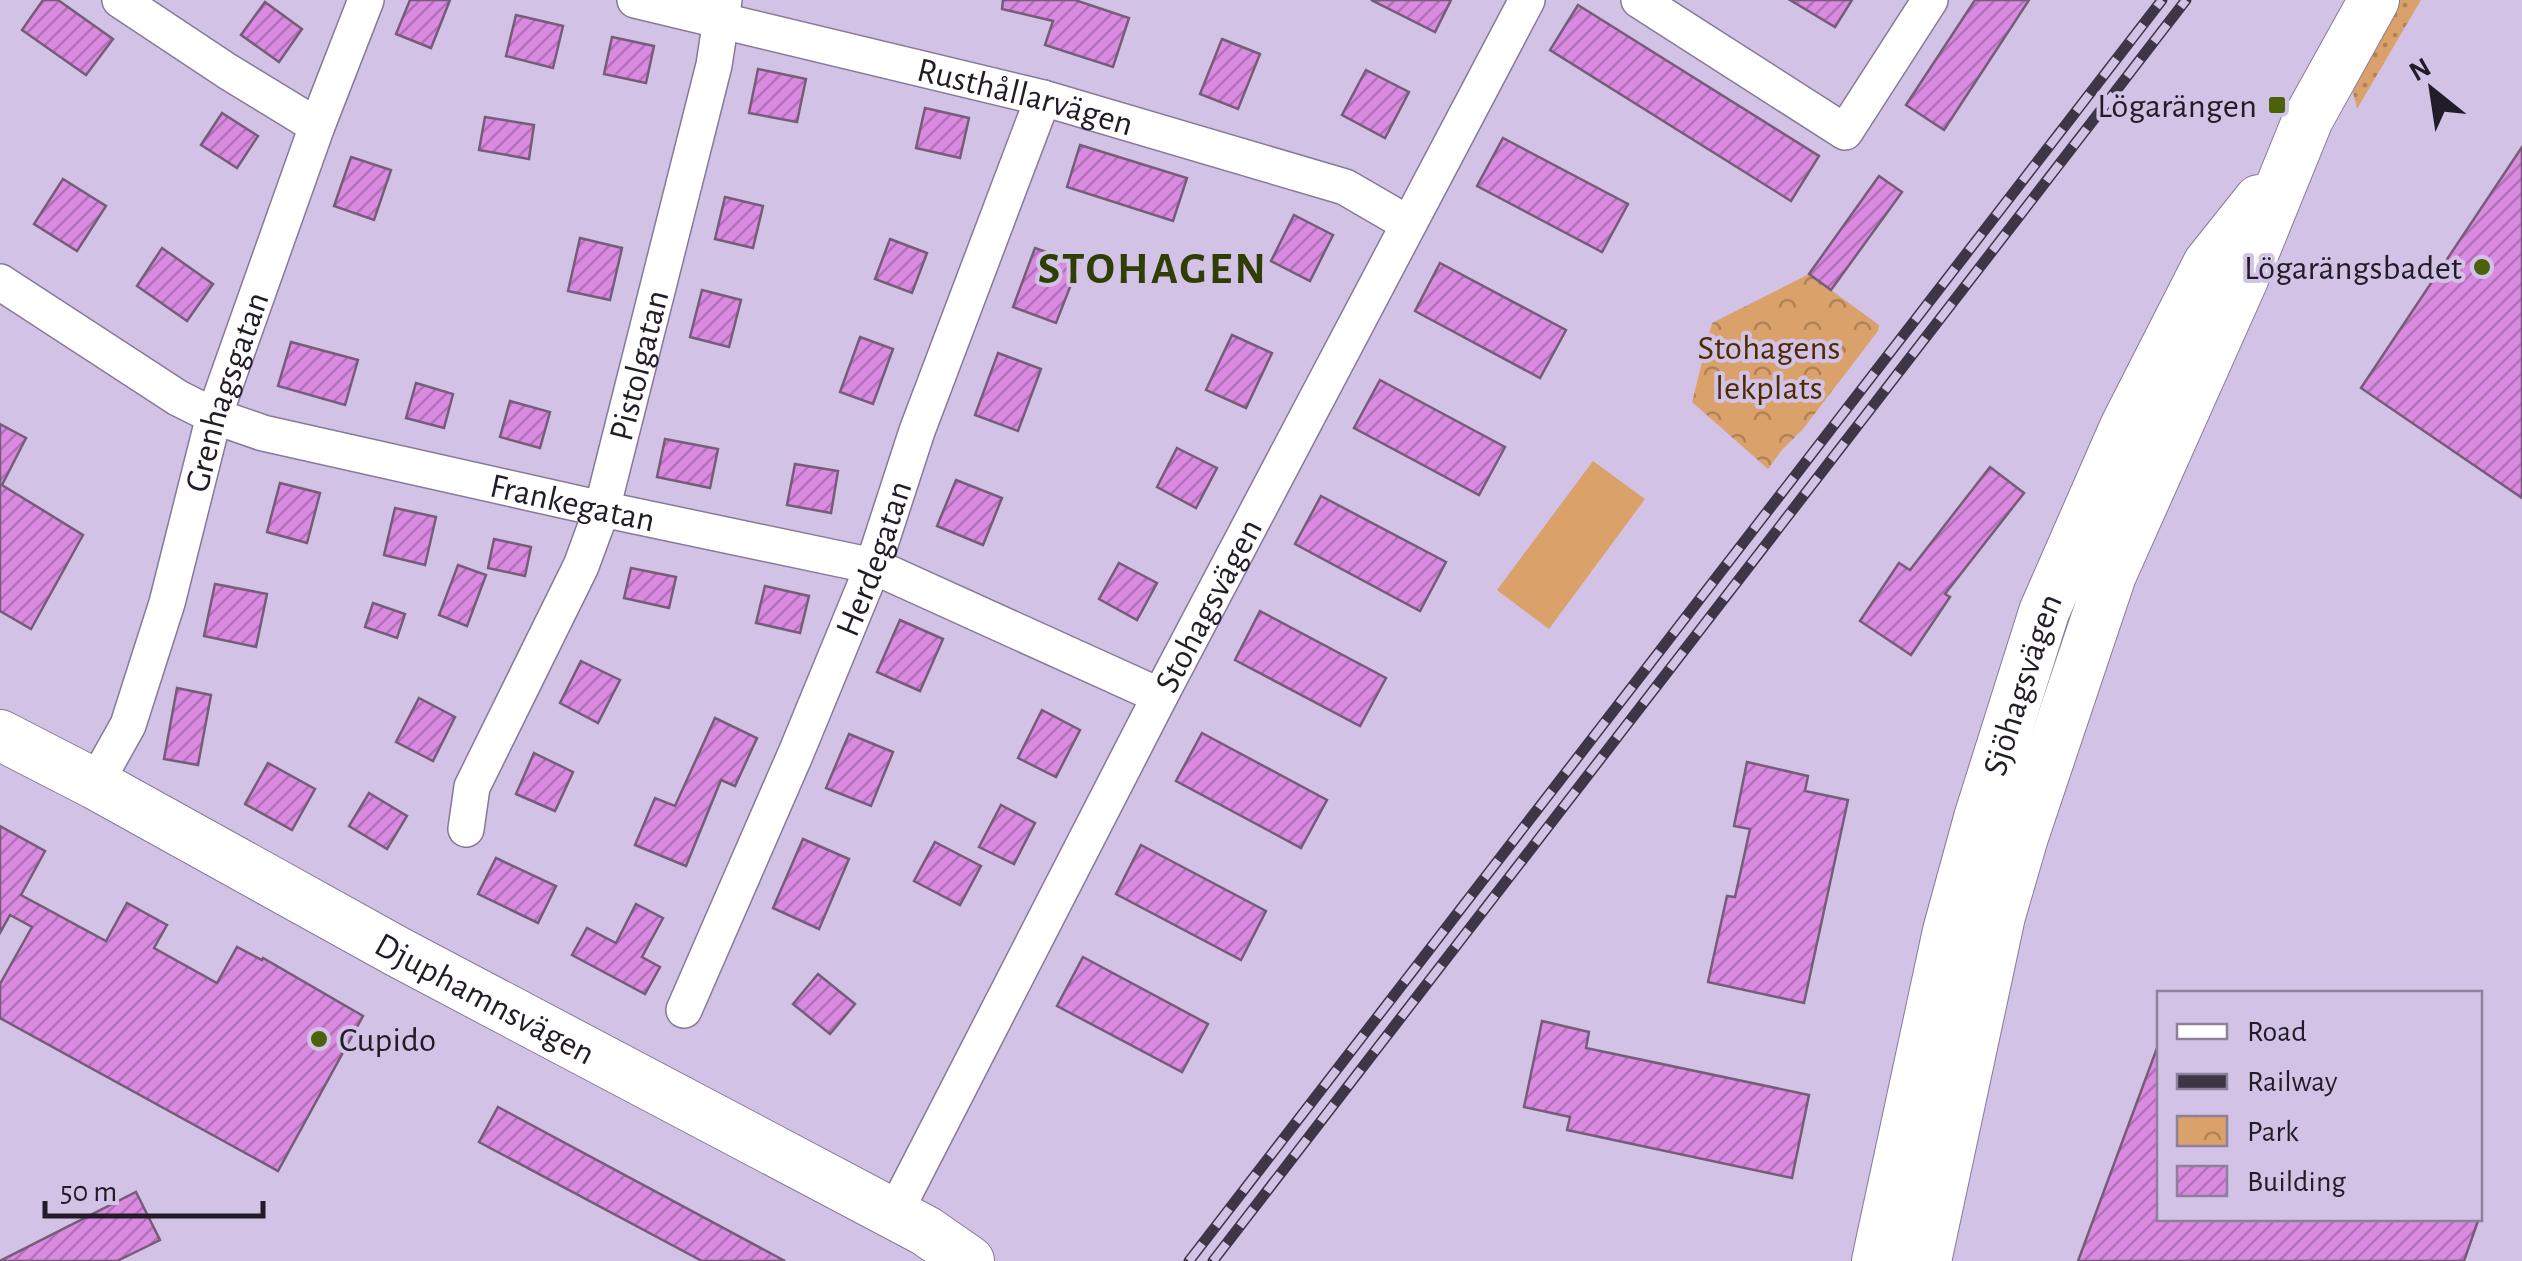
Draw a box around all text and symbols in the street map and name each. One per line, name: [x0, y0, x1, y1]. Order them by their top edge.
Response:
north arrow: [2382, 40, 2482, 140]
street label: Rusthållarvägen: [914, 52, 1137, 143]
text: N: [2405, 53, 2436, 87]
place label: Lögarängen: [2097, 89, 2257, 124]
marker: Lögarängen: [2266, 94, 2288, 116]
district label: STOHAGEN: [1038, 247, 1268, 292]
place label: Lögarängsbadet: [2244, 251, 2462, 286]
marker: Lögarängsbadet: [2471, 256, 2493, 278]
street label: Pistolgatan: [604, 287, 676, 444]
street label: Grenhagsgatan: [180, 288, 276, 496]
park label: Stohagens lekplats: [1698, 331, 1840, 406]
street label: Frankegatan: [487, 468, 658, 539]
street label: Herdegatan: [830, 477, 919, 641]
street label: Stohagsvägen: [1149, 513, 1269, 698]
street label: Sjöhagsvägen: [1978, 589, 2069, 780]
street label: Djuphamnsvägen: [369, 927, 600, 1072]
legend: [2157, 991, 2482, 1221]
text: Road: [2247, 1017, 2307, 1047]
place label: Cupido: [339, 1023, 436, 1058]
marker: Cupido: [308, 1028, 330, 1050]
text: Railway: [2247, 1067, 2338, 1097]
text: Park: [2247, 1117, 2299, 1147]
scale bar: [45, 1156, 262, 1218]
text: Building: [2247, 1167, 2346, 1197]
text: 50 m: [60, 1177, 117, 1207]

